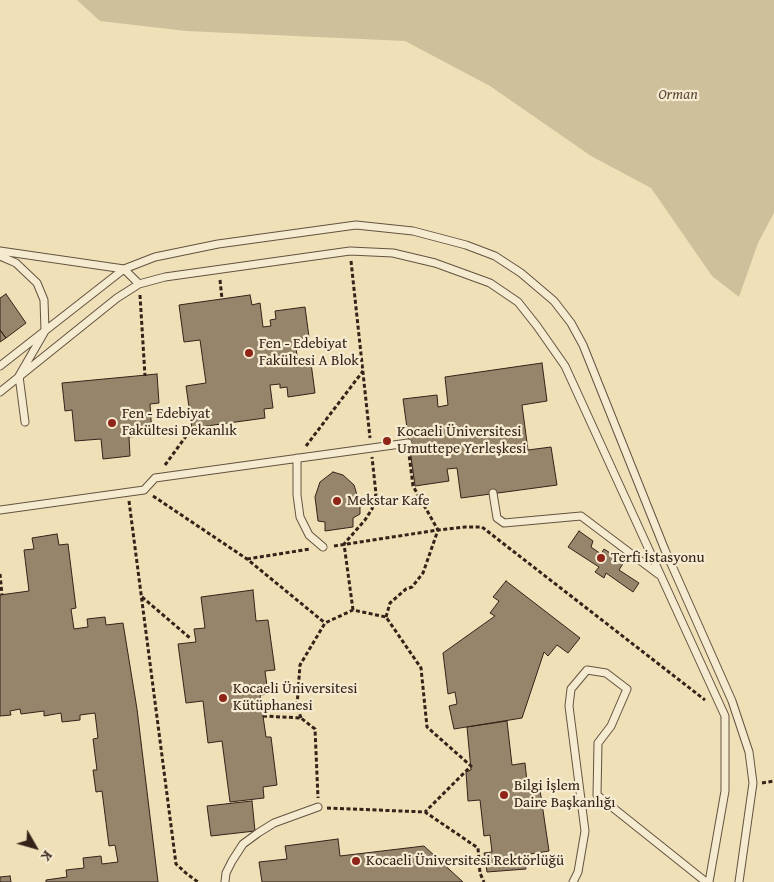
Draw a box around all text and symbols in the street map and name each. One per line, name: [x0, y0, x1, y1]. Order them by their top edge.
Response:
park label: Orman: [658, 86, 698, 104]
place label: Fen - Edebiyat Fakültesi A Blok: [259, 335, 359, 370]
marker: Fen - Edebiyat Fakültesi A Blok: [243, 347, 255, 359]
place label: Fen - Edebiyat Fakültesi Dekanlık: [122, 405, 237, 440]
marker: Fen - Edebiyat Fakültesi Dekanlık: [106, 417, 118, 429]
place label: Kocaeli Üniversitesi Umuttepe Yerleşkesi: [397, 423, 526, 458]
marker: Kocaeli Üniversitesi Umuttepe Yerleşkesi: [381, 435, 393, 447]
place label: Mekstar Kafe: [347, 492, 430, 510]
marker: Mekstar Kafe: [331, 495, 343, 507]
place label: Terfi İstasyonu: [611, 549, 705, 567]
marker: Terfi İstasyonu: [595, 552, 607, 564]
place label: Kocaeli Üniversitesi Kütüphanesi: [233, 680, 358, 715]
marker: Kocaeli Üniversitesi Kütüphanesi: [217, 692, 229, 704]
place label: Bilgi İşlem Daire Başkanlığı: [514, 777, 615, 812]
marker: Bilgi İşlem Daire Başkanlığı: [498, 789, 510, 801]
north arrow: [10, 822, 60, 872]
text: K: [36, 847, 57, 866]
place label: Kocaeli Üniversitesi Rektörlüğü: [366, 852, 564, 870]
marker: Kocaeli Üniversitesi Rektörlüğü: [350, 855, 362, 867]

